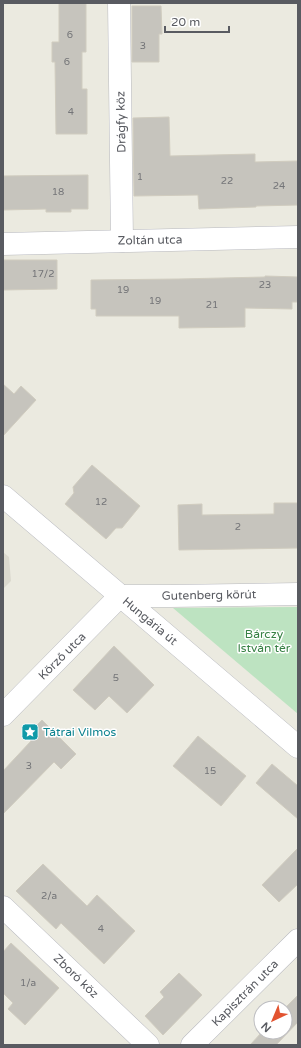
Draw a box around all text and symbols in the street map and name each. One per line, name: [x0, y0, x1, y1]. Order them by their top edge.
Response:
scale bar: [165, 8, 229, 34]
text: 20 m: [171, 15, 200, 29]
house number: 6: [67, 29, 73, 41]
house number: 3: [140, 40, 146, 52]
house number: 6: [64, 56, 70, 68]
street label: Drágfy köz: [113, 91, 129, 153]
house number: 4: [68, 106, 74, 118]
house number: 1: [137, 171, 143, 183]
house number: 22: [221, 175, 233, 187]
house number: 24: [273, 180, 285, 192]
house number: 18: [52, 186, 64, 198]
street label: Zoltán utca: [118, 232, 182, 248]
house number: 17/2: [32, 268, 54, 280]
house number: 23: [259, 279, 271, 291]
house number: 19: [117, 284, 129, 296]
house number: 19: [149, 295, 161, 307]
house number: 21: [206, 299, 218, 311]
house number: 12: [95, 496, 107, 508]
house number: 2: [235, 521, 241, 533]
street label: Gutenberg körút: [162, 587, 257, 603]
street label: Hungária út: [120, 594, 181, 648]
park label: Bárczy István tér: [238, 627, 291, 655]
street label: Körző utca: [35, 629, 89, 683]
house number: 5: [113, 672, 119, 684]
place icon: Tátrai Vilmos: [20, 722, 40, 742]
place label: Tátrai Vilmos: [43, 725, 116, 739]
house number: 3: [26, 760, 32, 772]
house number: 15: [204, 765, 216, 777]
house number: 2/a: [41, 890, 57, 902]
house number: 4: [98, 923, 104, 935]
street label: Zboró köz: [51, 951, 101, 1001]
street label: Kapisztrán utca: [209, 957, 281, 1029]
house number: 1/a: [20, 977, 36, 989]
north arrow: [253, 1000, 293, 1040]
text: N: [259, 1019, 274, 1035]

